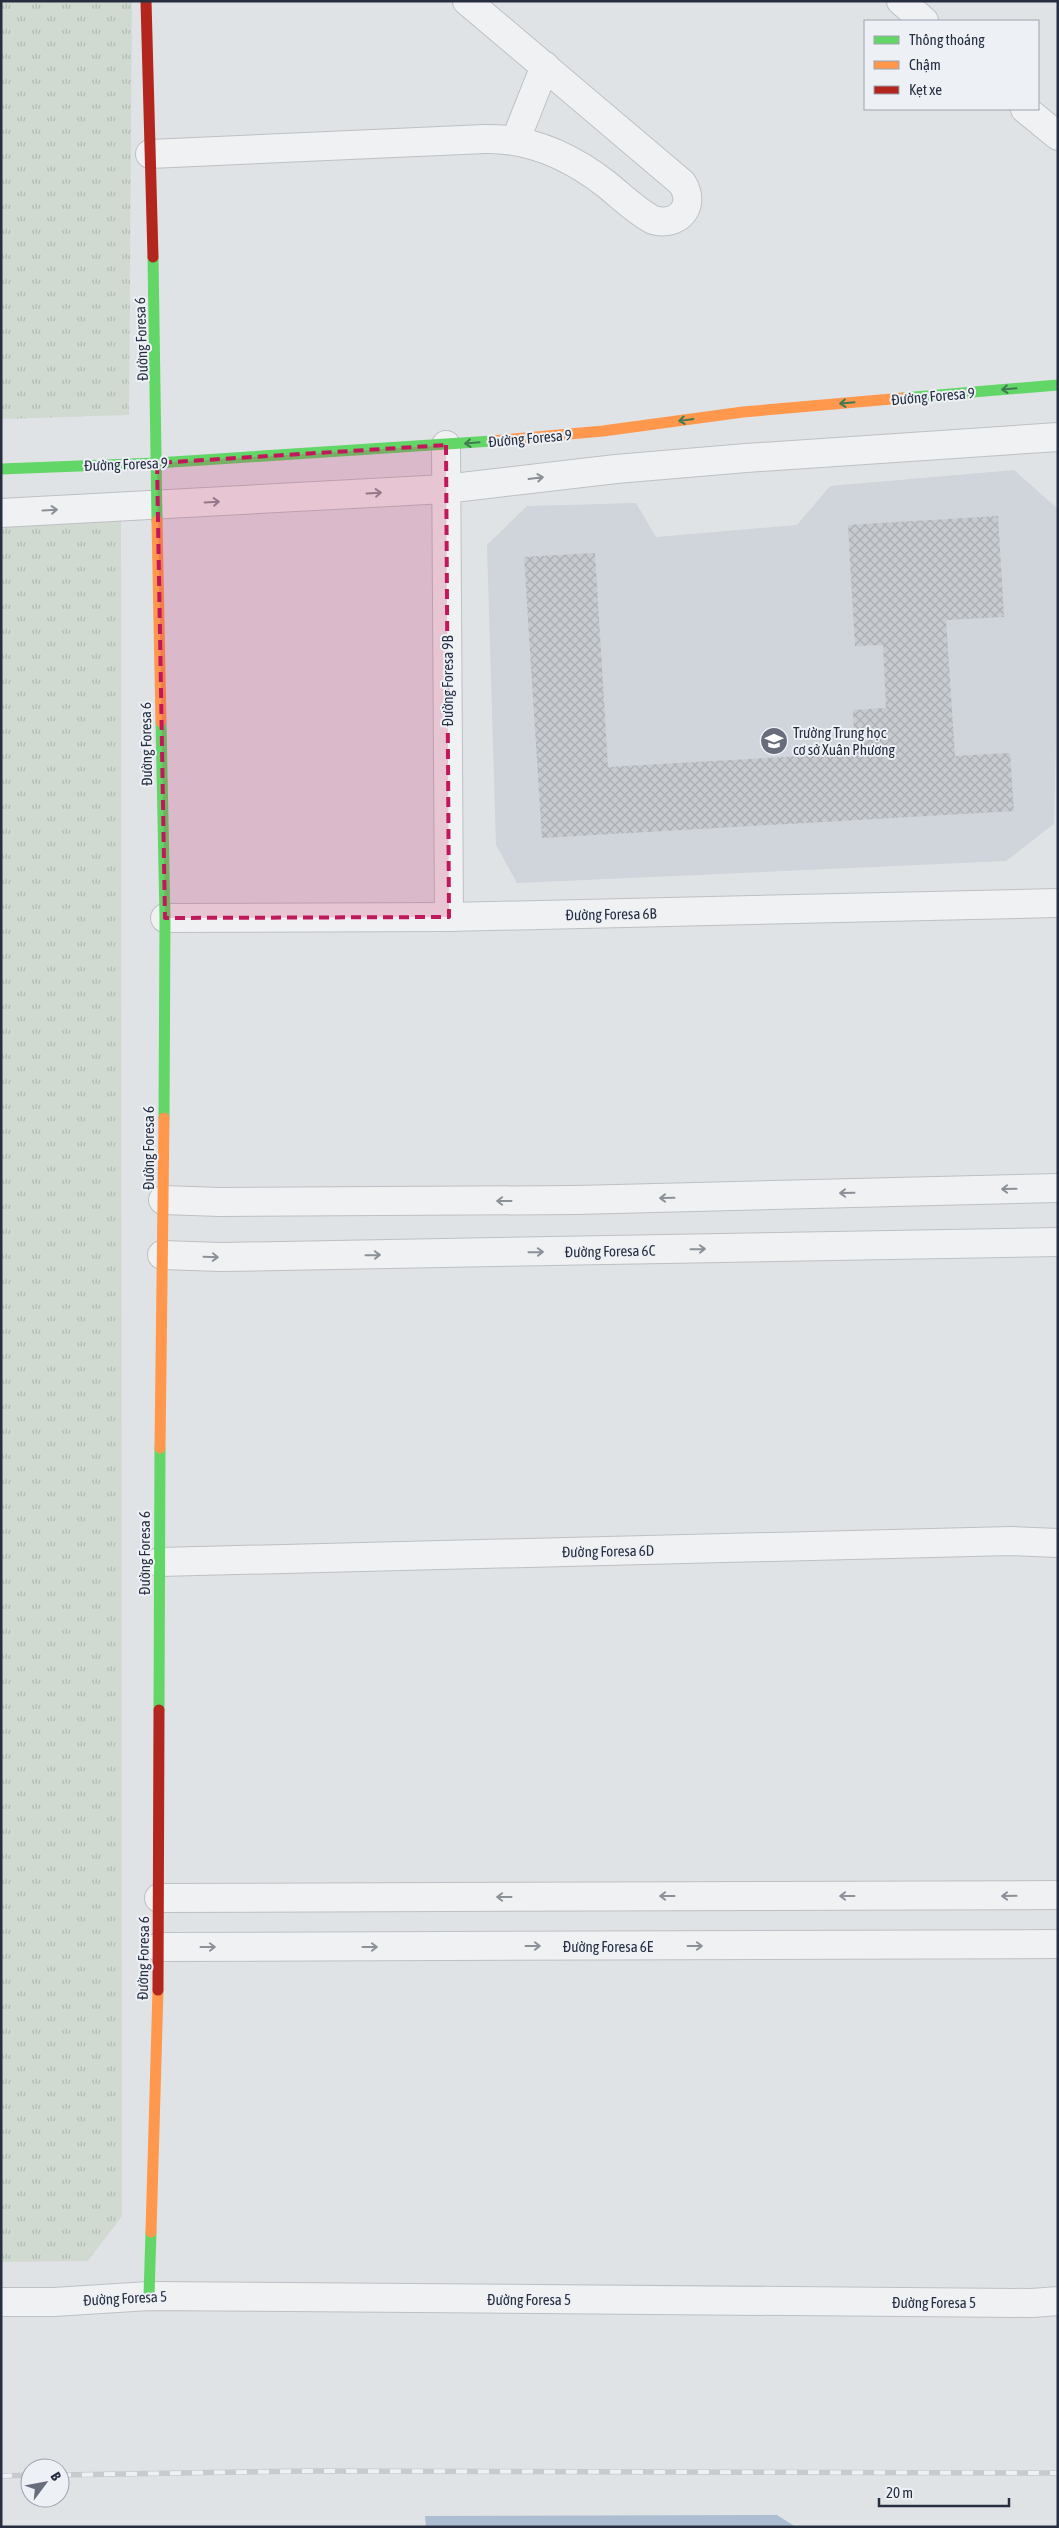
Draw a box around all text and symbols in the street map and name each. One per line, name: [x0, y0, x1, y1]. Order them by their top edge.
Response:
legend: [864, 20, 1039, 110]
text: Thông thoáng: [909, 31, 985, 48]
text: Chậm: [909, 56, 941, 73]
text: Kẹt xe: [909, 81, 942, 98]
street label: Đường Foresa 6: [131, 297, 151, 381]
street label: Đường Foresa 9: [890, 384, 976, 408]
one-way arrow: [1001, 384, 1017, 394]
one-way arrow: [840, 398, 856, 408]
one-way arrow: [678, 415, 694, 425]
street label: Đường Foresa 9: [487, 426, 573, 450]
one-way arrow: [464, 438, 480, 447]
street label: Đường Foresa 9: [84, 454, 168, 474]
one-way arrow: [528, 473, 544, 483]
one-way arrow: [366, 488, 382, 497]
one-way arrow: [204, 497, 220, 506]
one-way arrow: [42, 505, 58, 515]
street label: Đường Foresa 9B: [439, 636, 456, 727]
street label: Đường Foresa 6: [137, 702, 155, 786]
place label: Trường Trung học cơ sở Xuân Phương: [793, 724, 896, 758]
school or university icon: Trường Trung học cơ sở Xuân Phương: [759, 726, 789, 756]
street label: Đường Foresa 6B: [565, 905, 657, 923]
street label: Đường Foresa 6: [140, 1106, 157, 1190]
one-way arrow: [1001, 1184, 1018, 1194]
one-way arrow: [839, 1188, 855, 1198]
one-way arrow: [659, 1193, 675, 1203]
one-way arrow: [496, 1196, 512, 1206]
street label: Đường Foresa 6C: [565, 1242, 656, 1260]
one-way arrow: [690, 1244, 706, 1254]
one-way arrow: [527, 1247, 543, 1257]
one-way arrow: [364, 1250, 381, 1260]
one-way arrow: [202, 1252, 218, 1262]
street label: Đường Foresa 6: [136, 1511, 153, 1595]
street label: Đường Foresa 6D: [562, 1542, 654, 1560]
one-way arrow: [659, 1891, 675, 1901]
one-way arrow: [839, 1891, 855, 1901]
one-way arrow: [1001, 1891, 1017, 1900]
one-way arrow: [496, 1892, 512, 1902]
street label: Đường Foresa 6: [134, 1916, 152, 2000]
street label: Đường Foresa 6E: [563, 1938, 654, 1955]
one-way arrow: [524, 1941, 540, 1951]
one-way arrow: [686, 1941, 703, 1951]
one-way arrow: [199, 1942, 215, 1952]
one-way arrow: [362, 1942, 378, 1952]
street label: Đường Foresa 5: [83, 2287, 167, 2309]
street label: Đường Foresa 5: [487, 2291, 571, 2308]
street label: Đường Foresa 5: [892, 2294, 976, 2311]
north arrow: [20, 2458, 70, 2508]
text: B: [47, 2469, 65, 2483]
scale bar: [879, 2476, 1009, 2508]
text: 20 m: [886, 2484, 913, 2501]

